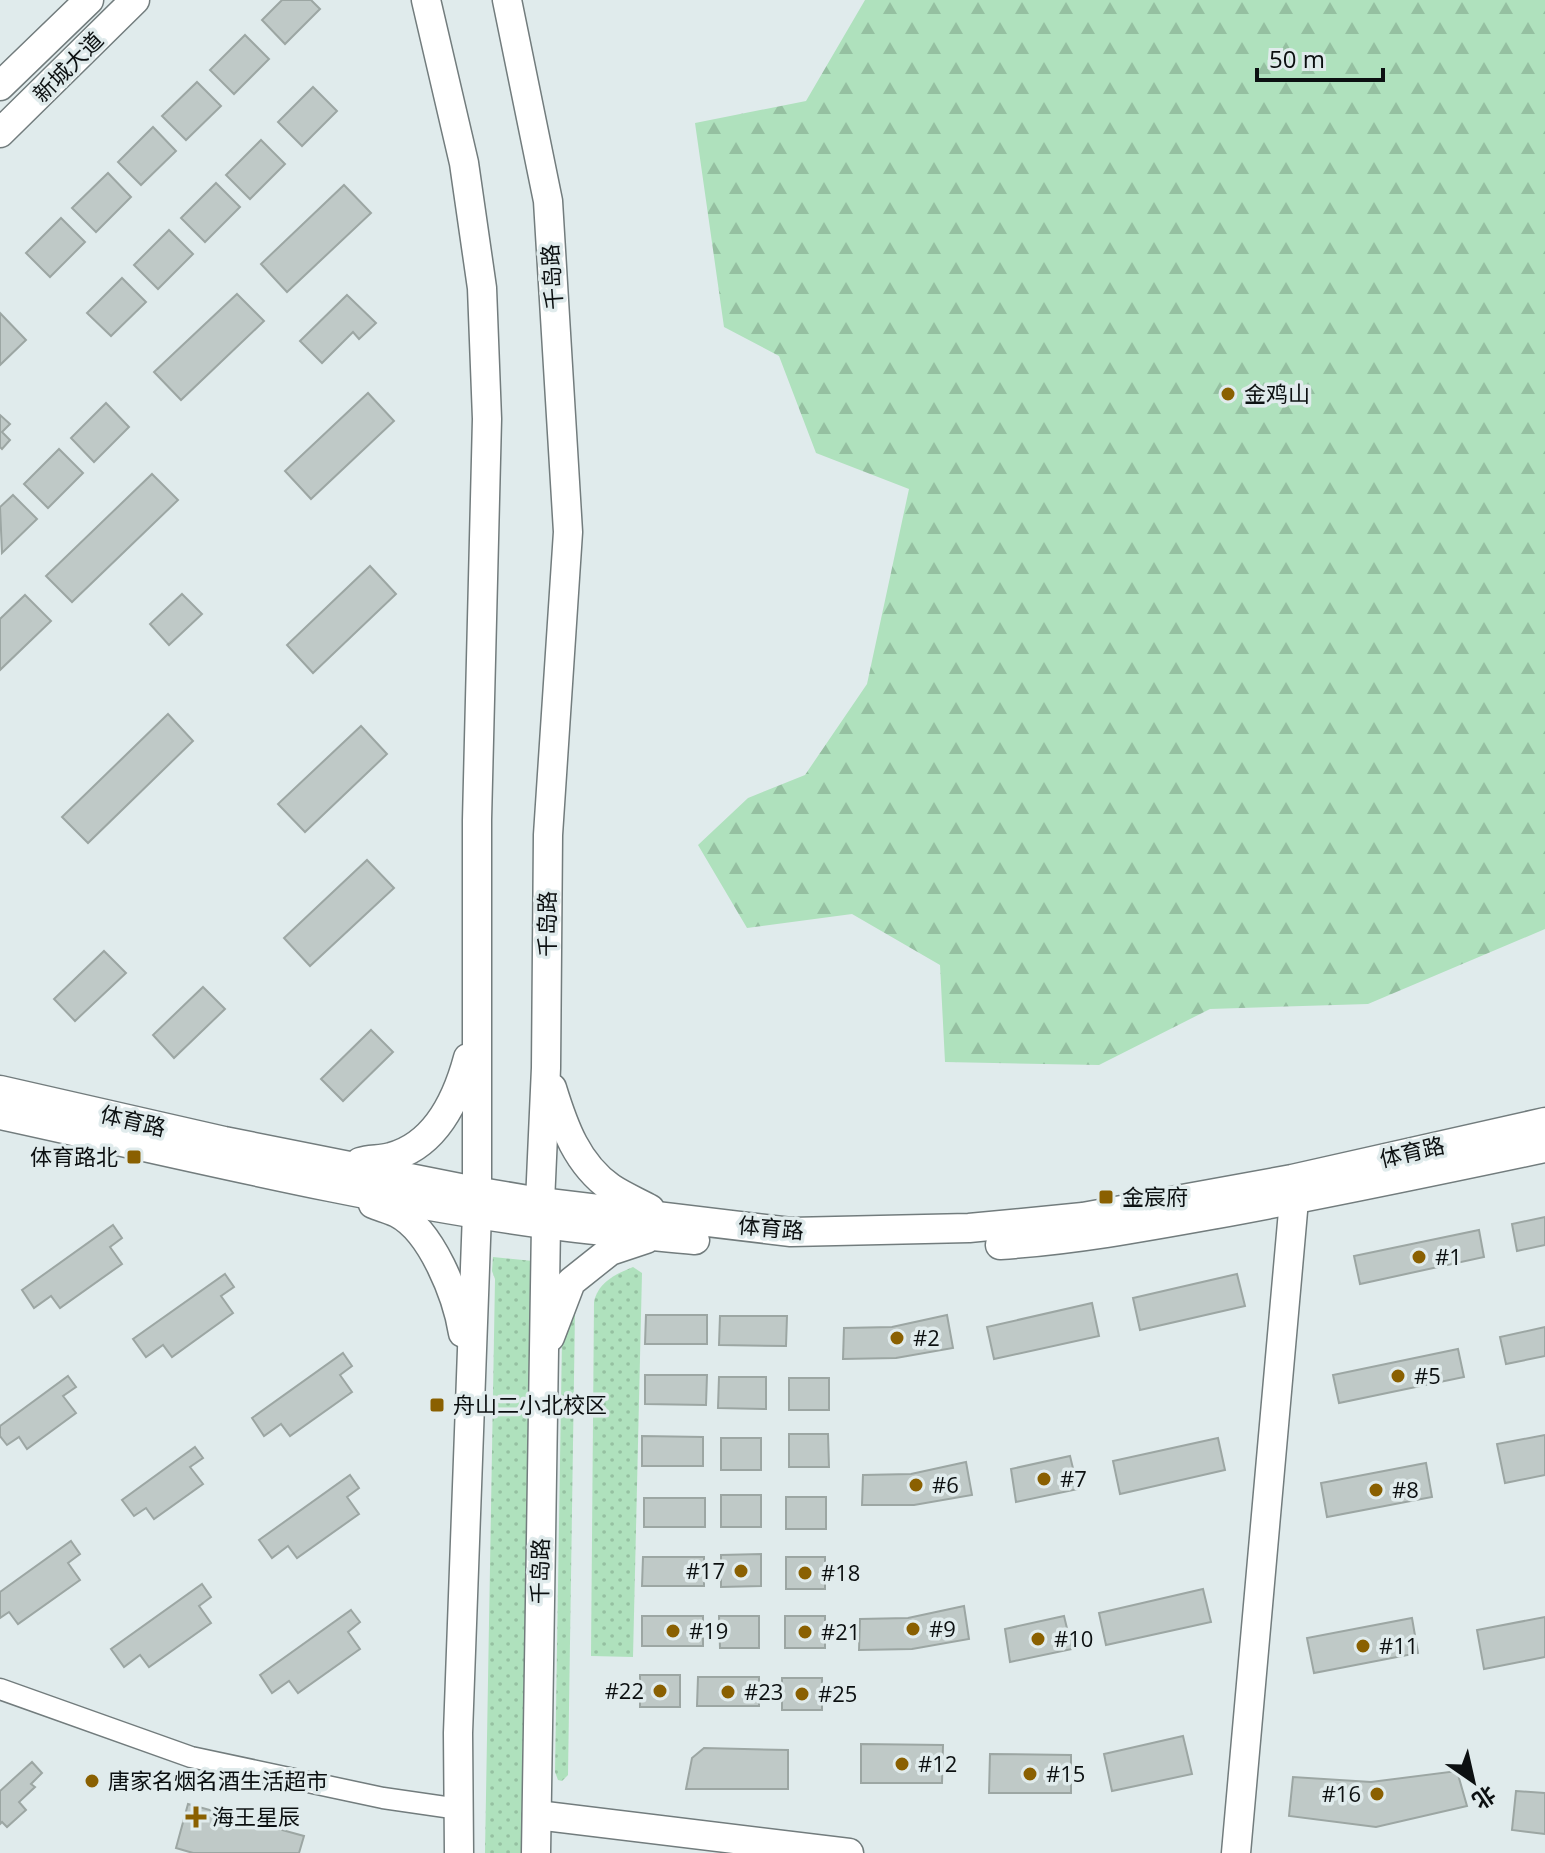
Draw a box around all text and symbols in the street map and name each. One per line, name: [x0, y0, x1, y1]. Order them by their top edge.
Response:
street label: 新城大道: [26, 25, 109, 108]
scale bar: [1257, 32, 1383, 82]
text: 50 m: [1269, 42, 1325, 75]
street label: 千岛路: [534, 243, 568, 311]
place label: 金鸡山: [1244, 378, 1310, 408]
marker: 金鸡山: [1219, 385, 1237, 403]
street label: 千岛路: [531, 891, 561, 957]
street label: 体育路: [98, 1098, 169, 1142]
street label: 体育路: [1376, 1129, 1447, 1173]
place label: 体育路北: [30, 1141, 118, 1171]
marker: 体育路北: [125, 1148, 143, 1166]
place label: 金宸府: [1122, 1181, 1188, 1211]
marker: 金宸府: [1097, 1188, 1115, 1206]
street label: 体育路: [737, 1209, 805, 1245]
place label: #1: [1435, 1241, 1462, 1271]
marker: #1: [1410, 1248, 1428, 1266]
place label: #2: [913, 1322, 940, 1352]
marker: #2: [888, 1329, 906, 1347]
place label: #5: [1414, 1360, 1441, 1390]
marker: #5: [1389, 1367, 1407, 1385]
place label: 舟山二小北校区: [453, 1389, 607, 1419]
marker: 舟山二小北校区: [428, 1396, 446, 1414]
place label: #7: [1060, 1463, 1087, 1493]
place label: #6: [932, 1469, 959, 1499]
marker: #7: [1035, 1470, 1053, 1488]
place label: #8: [1392, 1474, 1419, 1504]
marker: #6: [907, 1476, 925, 1494]
marker: #8: [1367, 1481, 1385, 1499]
street label: 千岛路: [523, 1538, 555, 1604]
place label: #17: [686, 1555, 725, 1585]
place label: #18: [821, 1557, 860, 1587]
marker: #17: [732, 1562, 750, 1580]
marker: #18: [796, 1564, 814, 1582]
place label: #9: [929, 1613, 956, 1643]
place label: #19: [689, 1615, 728, 1645]
place label: #21: [821, 1616, 860, 1646]
marker: #9: [904, 1620, 922, 1638]
marker: #19: [664, 1622, 682, 1640]
marker: #21: [796, 1623, 814, 1641]
place label: #10: [1054, 1623, 1093, 1653]
marker: #10: [1029, 1630, 1047, 1648]
place label: #11: [1379, 1630, 1418, 1660]
marker: #11: [1354, 1637, 1372, 1655]
place label: #22: [605, 1675, 644, 1705]
place label: #23: [744, 1676, 783, 1706]
place label: #25: [818, 1678, 857, 1708]
marker: #22: [651, 1682, 669, 1700]
marker: #23: [719, 1683, 737, 1701]
marker: #25: [793, 1685, 811, 1703]
north arrow: [1433, 1741, 1513, 1821]
place label: #12: [918, 1748, 957, 1778]
marker: #12: [893, 1755, 911, 1773]
place label: #15: [1046, 1758, 1085, 1788]
place label: 唐家名烟名酒生活超市: [108, 1765, 328, 1795]
marker: #15: [1021, 1765, 1039, 1783]
marker: 唐家名烟名酒生活超市: [83, 1772, 101, 1790]
place label: #16: [1322, 1778, 1361, 1808]
text: 北: [1467, 1780, 1502, 1817]
marker: #16: [1368, 1785, 1386, 1803]
place label: 海王星辰: [212, 1801, 300, 1831]
marker: 海王星辰: [187, 1808, 205, 1826]

